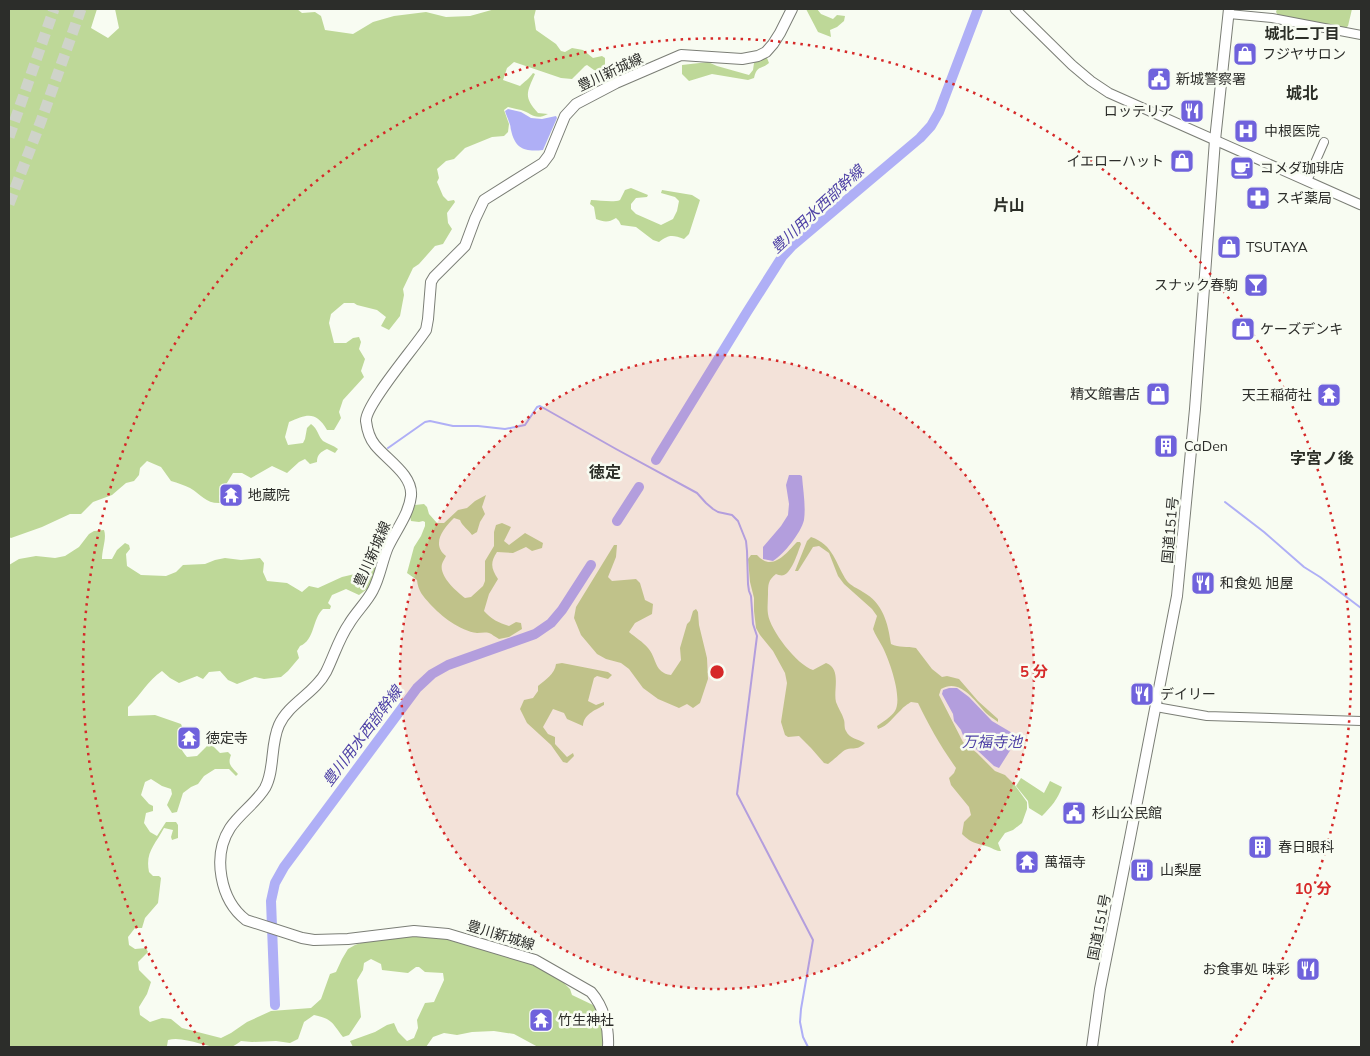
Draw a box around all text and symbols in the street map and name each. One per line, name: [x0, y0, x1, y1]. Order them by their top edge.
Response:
district label: 城北二丁目: [1264, 24, 1340, 43]
shop icon: フジヤサロン: [1232, 41, 1258, 67]
place label: フジヤサロン: [1262, 45, 1346, 63]
street label: 豊川新城線: [574, 49, 646, 95]
public building icon: 新城警察署: [1146, 66, 1172, 92]
place label: 新城警察署: [1176, 70, 1246, 88]
district label: 城北: [1286, 83, 1318, 103]
restaurant icon: ロッテリア: [1179, 98, 1205, 124]
place label: ロッテリア: [1104, 102, 1174, 120]
hospital icon: 中根医院: [1233, 118, 1259, 144]
place label: 中根医院: [1264, 122, 1320, 140]
shop icon: イエローハット: [1169, 148, 1195, 174]
place label: イエローハット: [1066, 152, 1164, 170]
cafe icon: コメダ珈琲店: [1229, 155, 1255, 181]
place label: コメダ珈琲店: [1260, 159, 1344, 177]
water label: 豊川用水西部幹線: [767, 160, 869, 257]
pharmacy icon: スギ薬局: [1245, 185, 1271, 211]
place label: スギ薬局: [1276, 189, 1332, 207]
district label: 片山: [993, 195, 1025, 215]
shop icon: TSUTAYA: [1216, 234, 1242, 260]
place label: TSUTAYA: [1246, 238, 1308, 256]
bar icon: スナック春駒: [1243, 272, 1269, 298]
place label: スナック春駒: [1154, 276, 1238, 294]
shop icon: ケーズデンキ: [1230, 316, 1256, 342]
place label: ケーズデンキ: [1260, 320, 1343, 338]
shop icon: 精文館書店: [1145, 381, 1171, 407]
temple icon: 天王稲荷社: [1316, 382, 1342, 408]
place label: 精文館書店: [1070, 385, 1140, 403]
place label: 天王稲荷社: [1242, 386, 1312, 404]
building icon: CaDen: [1153, 433, 1179, 459]
place label: CaDen: [1184, 437, 1228, 455]
district label: 字宮ノ後: [1290, 448, 1354, 468]
district label: 徳定: [589, 462, 621, 482]
temple icon: 地蔵院: [218, 482, 244, 508]
place label: 地蔵院: [248, 486, 290, 504]
street label: 国道151号: [1158, 496, 1182, 564]
street label: 豊川新城線: [350, 518, 394, 590]
restaurant icon: 和食処 旭屋: [1190, 570, 1216, 596]
place label: 和食処 旭屋: [1220, 574, 1294, 592]
text: 5 分: [1020, 662, 1048, 681]
centre of rings: [708, 663, 726, 681]
water label: 豊川用水西部幹線: [318, 681, 407, 790]
restaurant icon: デイリー: [1129, 681, 1155, 707]
place label: デイリー: [1160, 685, 1216, 703]
temple icon: 徳定寺: [176, 725, 202, 751]
place label: 徳定寺: [206, 729, 248, 747]
water label: 万福寺池: [962, 732, 1024, 751]
public building icon: 杉山公民館: [1061, 800, 1087, 826]
place label: 杉山公民館: [1092, 804, 1162, 822]
building icon: 春日眼科: [1247, 834, 1273, 860]
place label: 春日眼科: [1278, 838, 1334, 856]
temple icon: 萬福寺: [1014, 849, 1040, 875]
place label: 萬福寺: [1044, 853, 1086, 871]
building icon: 山梨屋: [1129, 857, 1155, 883]
place label: 山梨屋: [1160, 861, 1202, 879]
text: 10 分: [1294, 879, 1332, 898]
street label: 国道151号: [1084, 892, 1114, 962]
street label: 豊川新城線: [465, 916, 537, 954]
restaurant icon: お食事処 味彩: [1295, 956, 1321, 982]
place label: お食事処 味彩: [1202, 960, 1290, 978]
temple icon: 竹生神社: [528, 1007, 554, 1033]
place label: 竹生神社: [558, 1011, 614, 1029]

